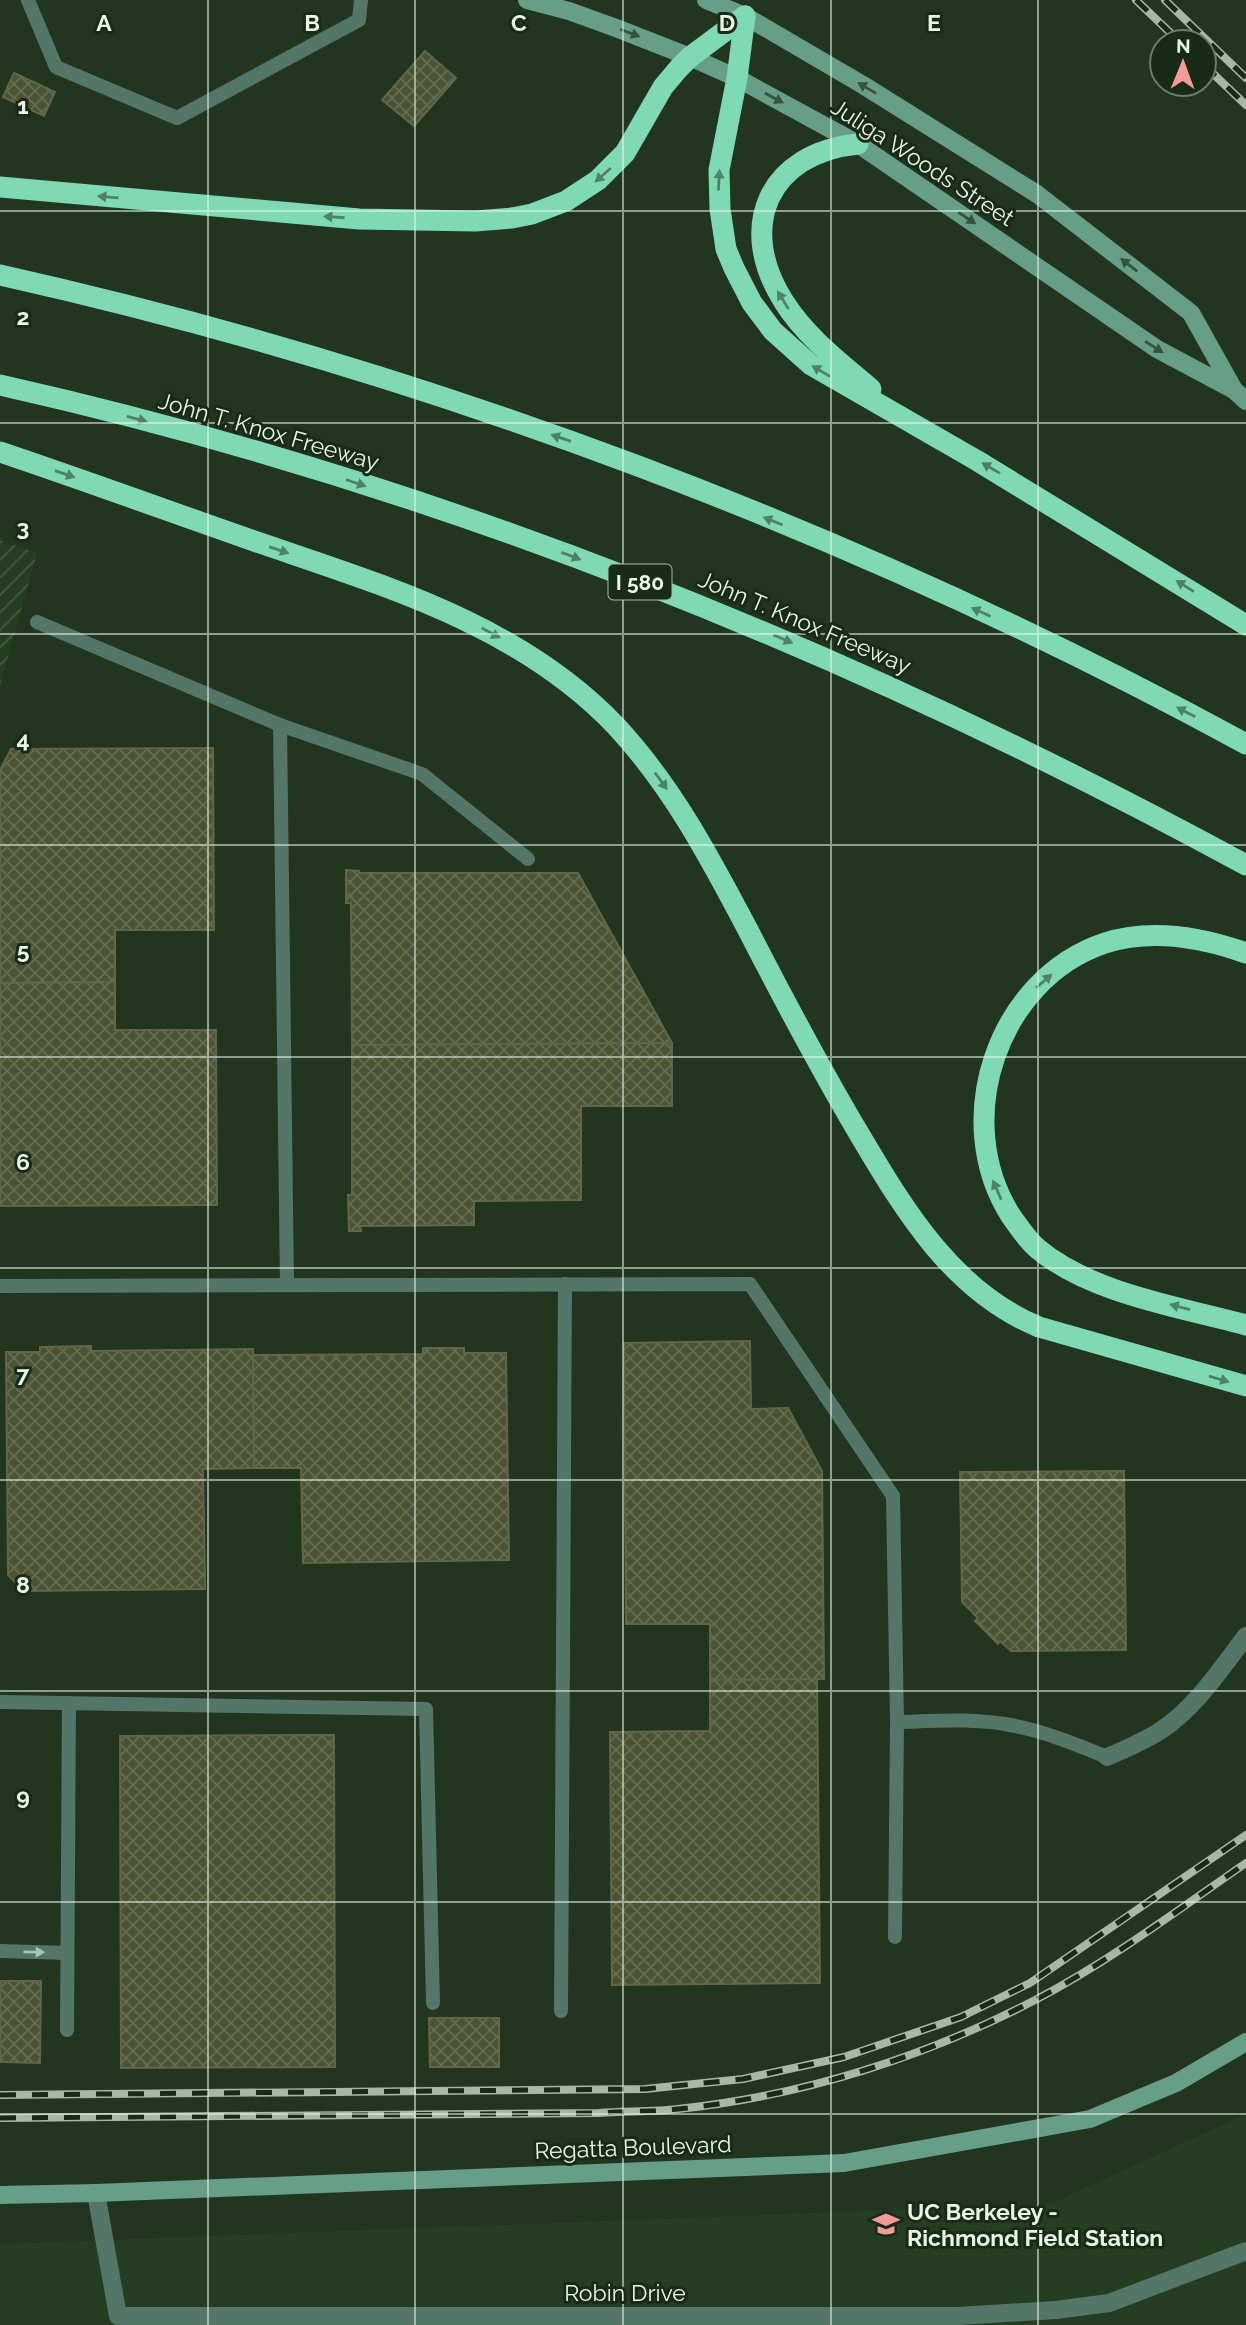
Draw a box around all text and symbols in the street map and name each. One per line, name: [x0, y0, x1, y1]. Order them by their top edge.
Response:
text: A: [96, 9, 112, 36]
text: B: [304, 9, 320, 36]
text: C: [511, 9, 527, 36]
text: D: [719, 9, 735, 36]
text: E: [927, 9, 941, 36]
one-way arrow: [620, 28, 641, 39]
north arrow: [1148, 28, 1218, 98]
text: N: [1176, 35, 1191, 57]
one-way arrow: [858, 82, 877, 94]
text: 1: [17, 92, 29, 119]
one-way arrow: [764, 92, 783, 104]
street label: Juliga Woods Street: [826, 93, 1020, 231]
one-way arrow: [594, 167, 612, 183]
one-way arrow: [714, 168, 725, 190]
one-way arrow: [97, 191, 119, 202]
one-way arrow: [323, 211, 345, 222]
one-way arrow: [957, 211, 976, 224]
one-way arrow: [1120, 258, 1138, 273]
one-way arrow: [777, 291, 790, 310]
text: 2: [17, 303, 29, 330]
one-way arrow: [1145, 340, 1164, 353]
one-way arrow: [812, 364, 831, 377]
street label: John T. Knox Freeway: [156, 387, 382, 475]
one-way arrow: [127, 414, 149, 425]
one-way arrow: [550, 433, 571, 443]
one-way arrow: [981, 462, 1000, 475]
one-way arrow: [54, 469, 75, 480]
one-way arrow: [346, 478, 367, 489]
text: 3: [17, 514, 29, 541]
one-way arrow: [763, 515, 783, 527]
one-way arrow: [269, 544, 290, 555]
one-way arrow: [561, 551, 582, 562]
road number: I 580: [608, 564, 672, 600]
street label: John T. Knox Freeway: [695, 565, 915, 679]
one-way arrow: [1176, 580, 1195, 592]
one-way arrow: [971, 606, 992, 617]
one-way arrow: [481, 627, 500, 639]
one-way arrow: [773, 634, 794, 645]
one-way arrow: [1175, 707, 1195, 719]
text: 4: [16, 726, 30, 753]
one-way arrow: [654, 772, 668, 790]
text: 5: [17, 937, 30, 964]
one-way arrow: [1035, 973, 1053, 989]
text: 6: [16, 1148, 30, 1175]
one-way arrow: [991, 1180, 1003, 1200]
one-way arrow: [1169, 1301, 1191, 1312]
text: 7: [17, 1360, 30, 1387]
one-way arrow: [1209, 1374, 1230, 1384]
text: 8: [16, 1571, 30, 1598]
text: 9: [16, 1783, 30, 1810]
one-way arrow: [23, 1946, 45, 1958]
street label: Regatta Boulevard: [534, 2130, 732, 2164]
place label: UC Berkeley - Richmond Field Station: [907, 2198, 1163, 2251]
school or university icon: UC Berkeley - Richmond Field Station: [871, 2209, 901, 2239]
street label: Robin Drive: [564, 2279, 686, 2306]

